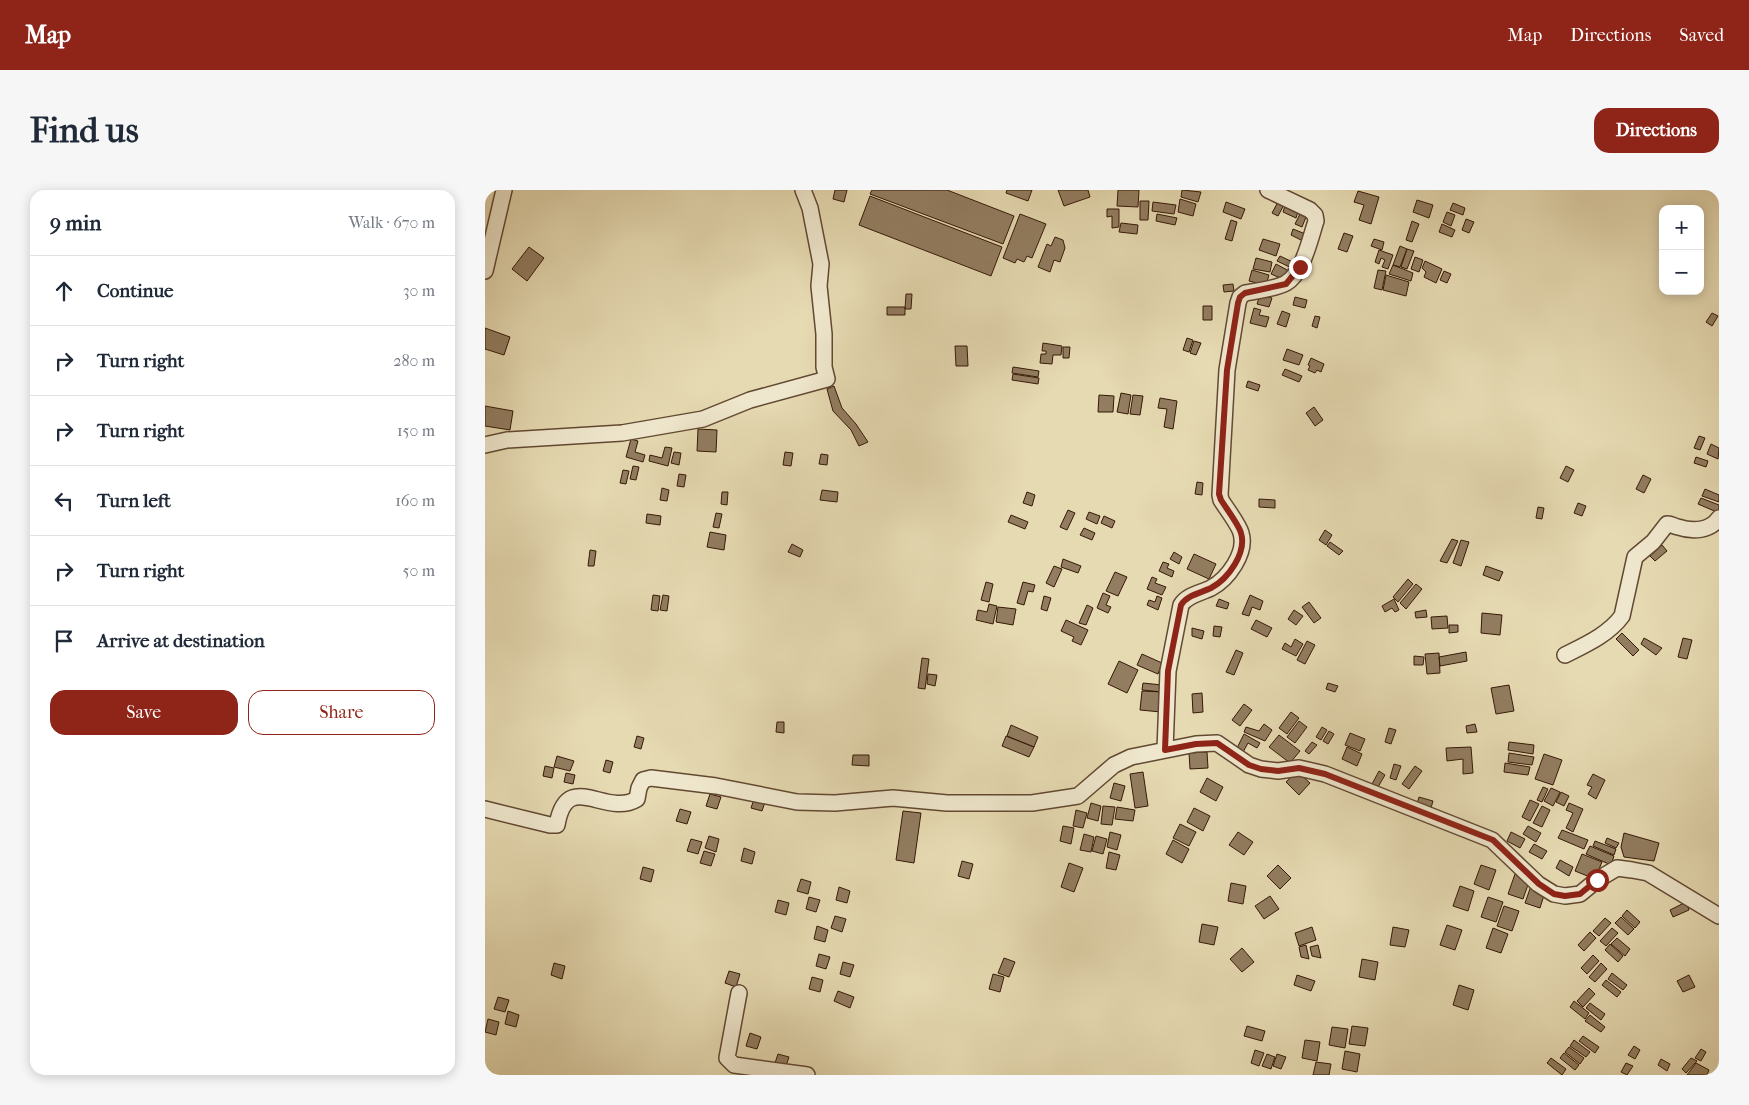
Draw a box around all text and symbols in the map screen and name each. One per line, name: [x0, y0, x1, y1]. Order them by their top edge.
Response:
text: Map: [25, 21, 71, 49]
text: Map: [1508, 25, 1542, 46]
text: Directions: [1570, 25, 1651, 46]
text: Saved: [1679, 25, 1724, 46]
button: Directions: [1594, 108, 1719, 153]
text: Find us: [30, 110, 139, 151]
map controls: [1659, 205, 1704, 295]
button: +: [1659, 205, 1704, 250]
text: 9 min: [50, 211, 101, 235]
text: Walk · 670 m: [348, 213, 435, 232]
button: −: [1659, 250, 1704, 295]
route end: [1289, 256, 1312, 279]
icon: ahead: [50, 277, 78, 305]
text: Continue: [97, 280, 173, 302]
text: 30 m: [403, 281, 435, 300]
icon: right: [50, 347, 78, 375]
text: Turn right: [97, 350, 184, 372]
text: 280 m: [393, 351, 435, 370]
icon: right: [50, 417, 78, 445]
text: Turn right: [97, 420, 184, 442]
text: 150 m: [397, 421, 435, 440]
icon: left: [50, 487, 78, 515]
text: Turn left: [97, 490, 171, 512]
text: 160 m: [395, 491, 435, 510]
icon: right: [50, 557, 78, 585]
text: Turn right: [97, 560, 184, 582]
text: 50 m: [403, 561, 435, 580]
icon: arrive: [50, 627, 78, 655]
text: Arrive at destination: [97, 630, 265, 652]
button: Save: [50, 690, 238, 735]
button: Share: [248, 690, 435, 735]
route start: [1586, 869, 1609, 892]

